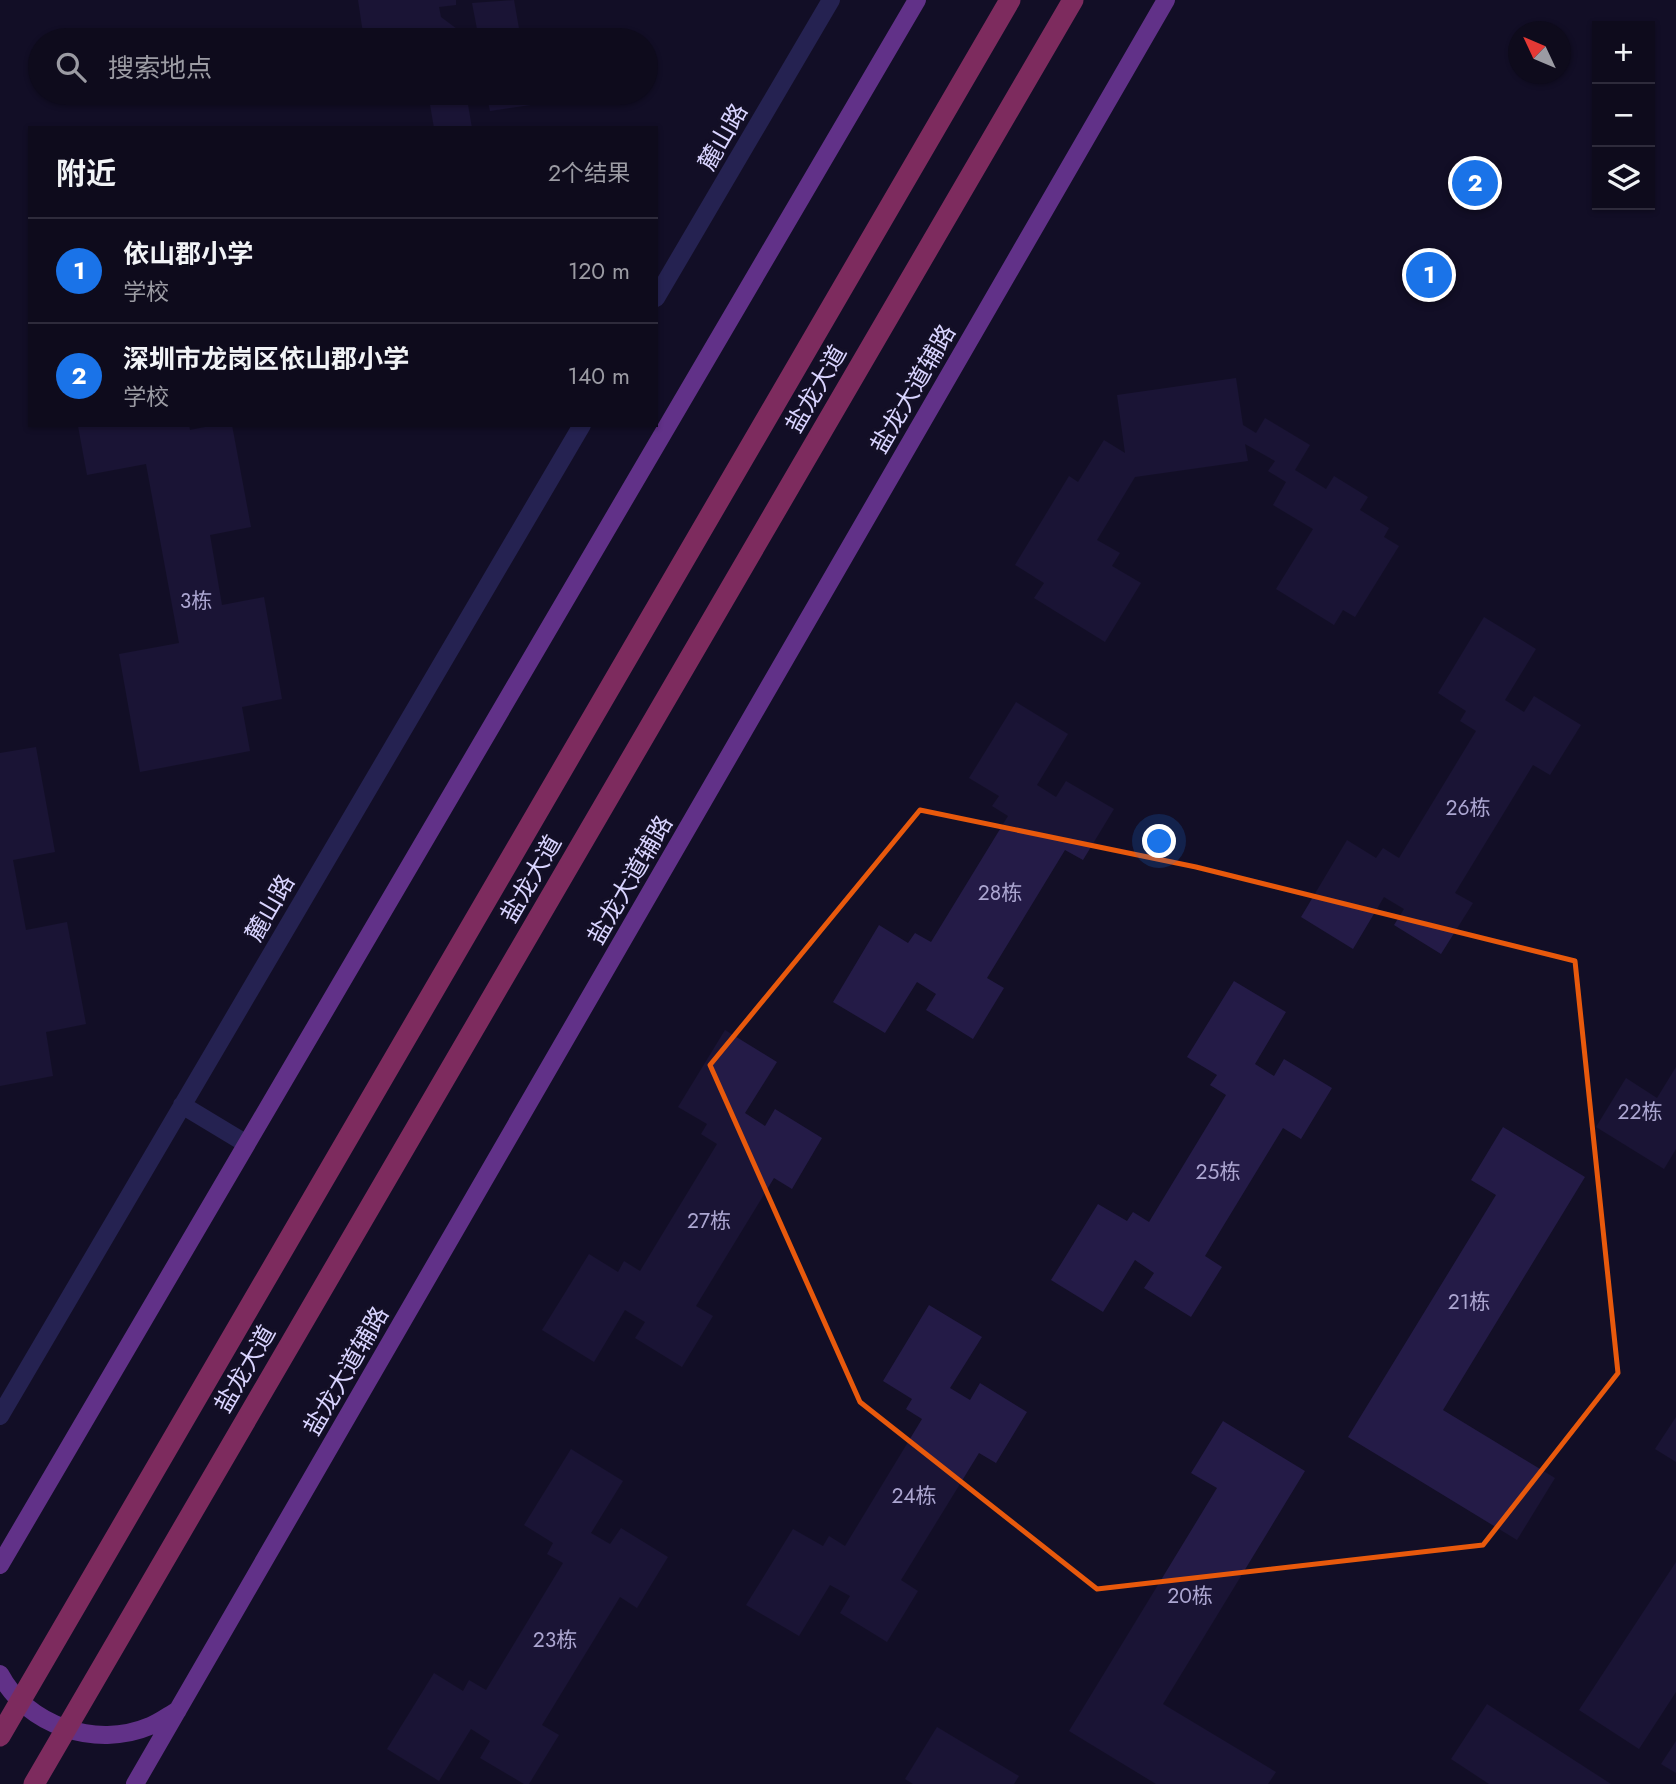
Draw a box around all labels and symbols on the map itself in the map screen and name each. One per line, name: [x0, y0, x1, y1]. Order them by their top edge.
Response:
north arrow: [1508, 21, 1571, 84]
street label: 麓山路: [689, 97, 756, 177]
pin: 2: [1452, 157, 1498, 209]
pin: 1: [1406, 249, 1452, 301]
street label: 盐龙大道辅路: [861, 318, 964, 460]
street label: 盐龙大道: [776, 338, 855, 439]
house number: 3栋: [180, 586, 212, 616]
house number: 26栋: [1445, 793, 1491, 823]
street label: 盐龙大道辅路: [578, 809, 681, 951]
your location: [1142, 824, 1176, 858]
street label: 盐龙大道: [491, 828, 570, 929]
street label: 麓山路: [236, 868, 303, 948]
house number: 28栋: [978, 878, 1022, 908]
house number: 22栋: [1618, 1097, 1662, 1127]
house number: 25栋: [1196, 1157, 1240, 1187]
house number: 27栋: [687, 1206, 731, 1236]
house number: 21栋: [1448, 1287, 1490, 1317]
street label: 盐龙大道辅路: [294, 1300, 397, 1442]
street label: 盐龙大道: [205, 1318, 284, 1419]
house number: 24栋: [891, 1481, 937, 1511]
house number: 20栋: [1167, 1581, 1213, 1611]
house number: 23栋: [533, 1625, 577, 1655]

